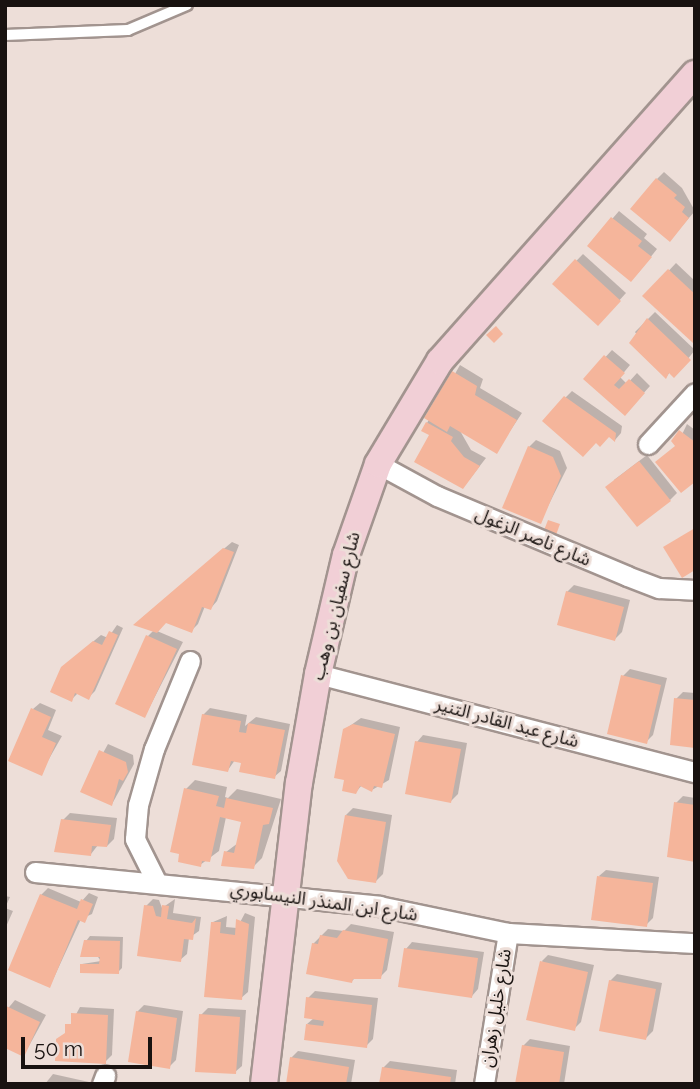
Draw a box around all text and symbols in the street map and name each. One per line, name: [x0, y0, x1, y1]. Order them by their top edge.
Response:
street label: شارع ناصر الزغول: [472, 503, 594, 571]
street label: شارع سفيان بن وهب: [307, 530, 365, 682]
street label: شارع عبد القادر التنير: [433, 693, 581, 753]
street label: شارع ابن المنذر النيسابوري: [229, 878, 419, 926]
street label: شارع خليل زهران: [476, 947, 516, 1069]
scale bar: [24, 1023, 156, 1066]
text: 50 m: [34, 1036, 83, 1061]

